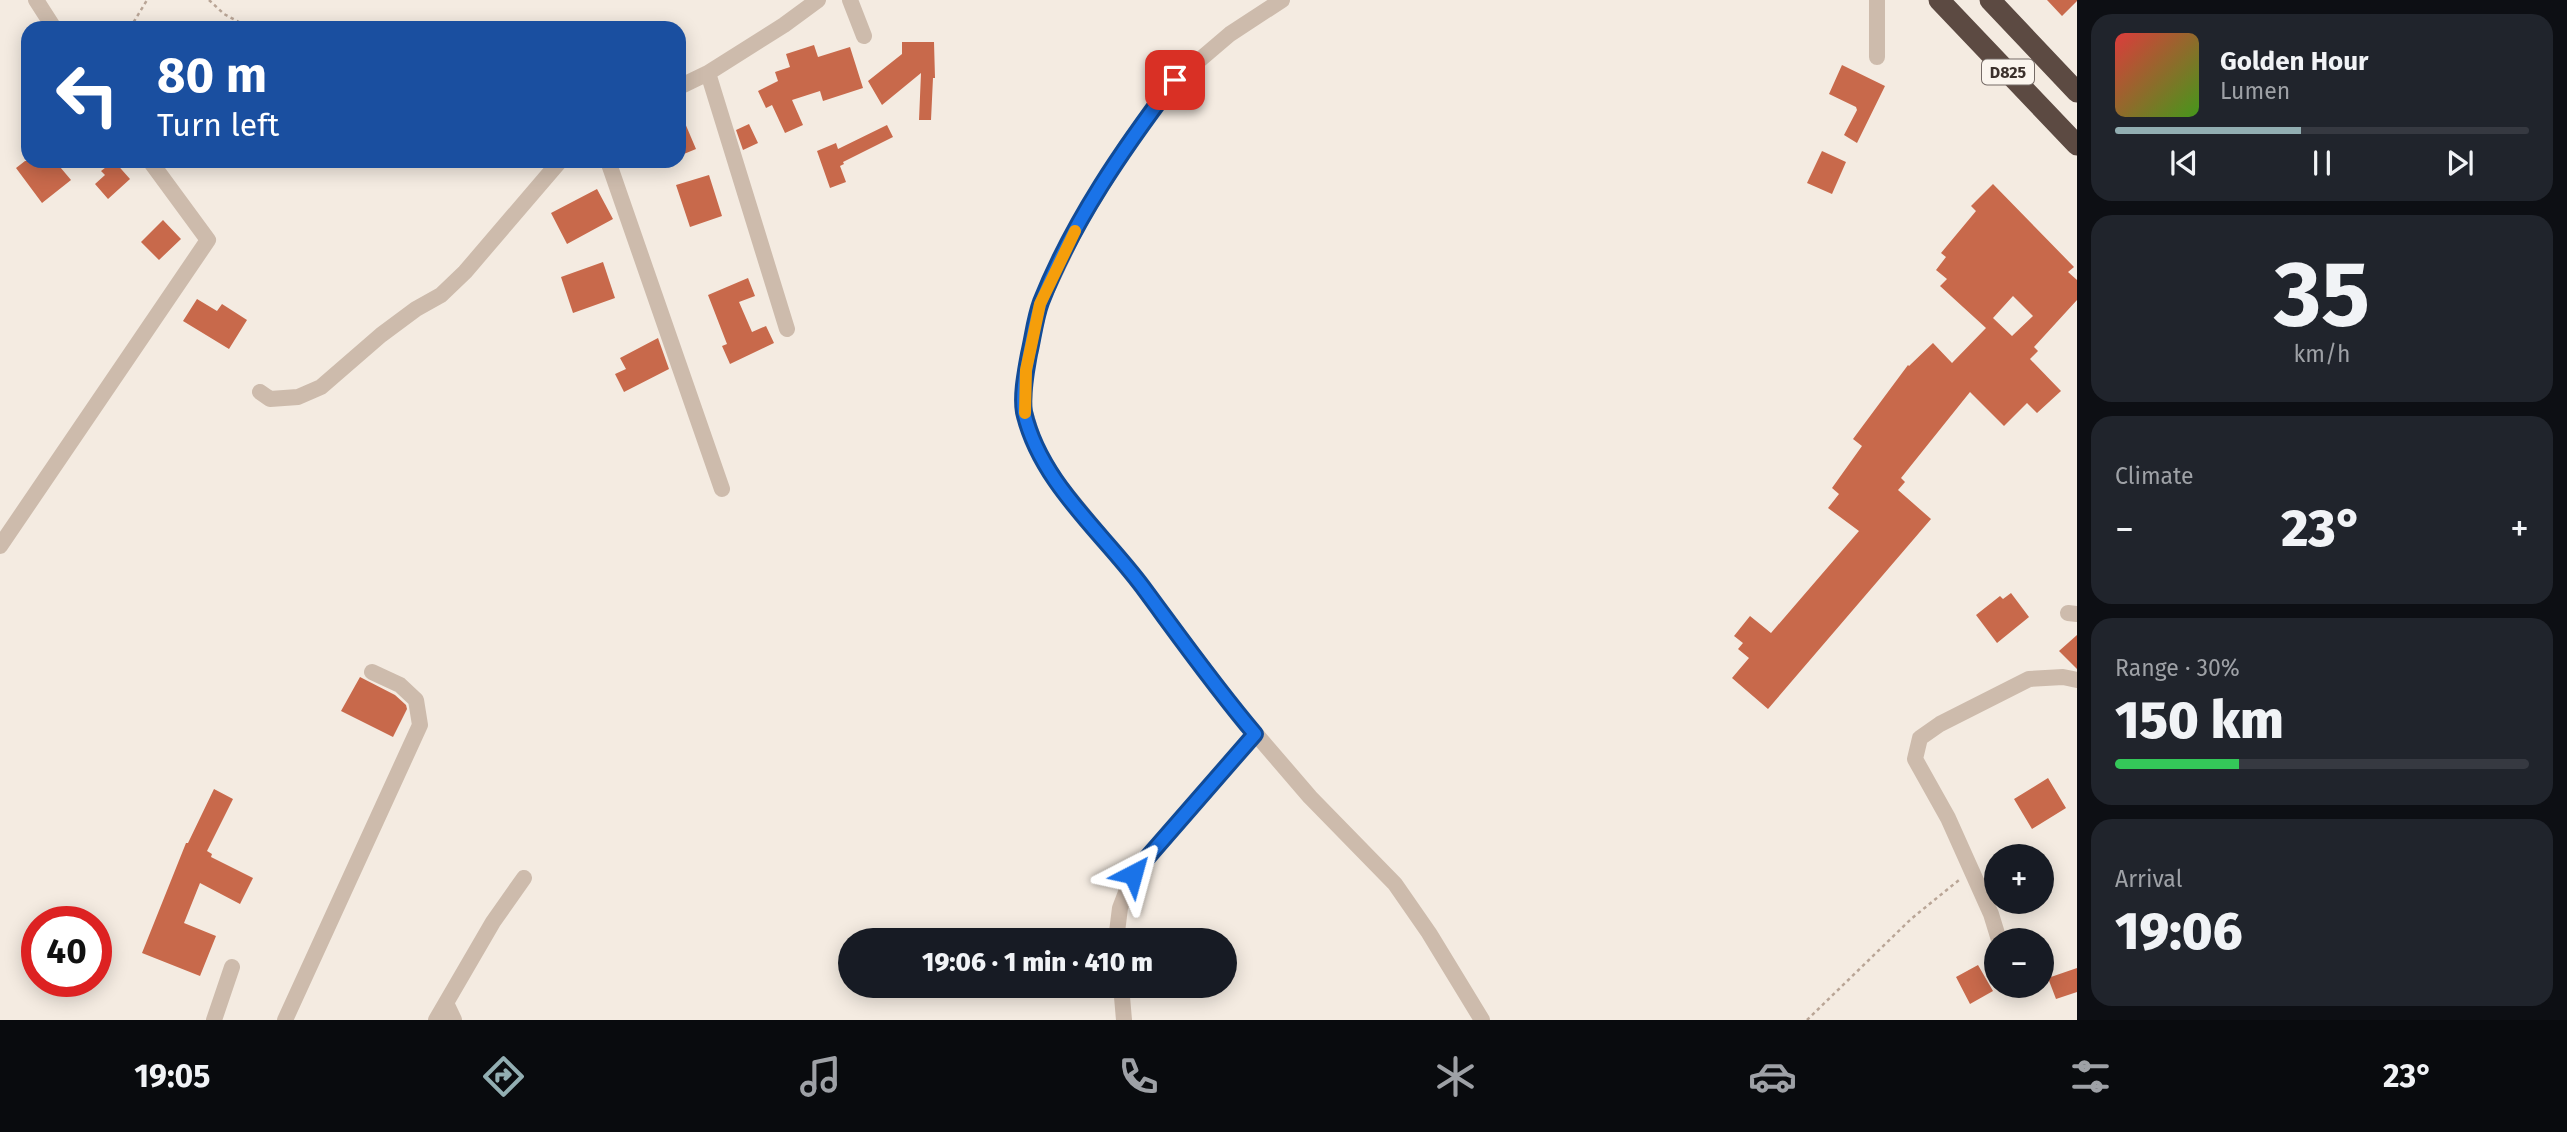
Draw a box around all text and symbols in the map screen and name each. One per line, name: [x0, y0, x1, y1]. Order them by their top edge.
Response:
text: 80 m: [157, 46, 267, 105]
text: Golden Hour: [2220, 46, 2368, 77]
icon: left: [42, 49, 133, 140]
pin: [1145, 50, 1205, 110]
road number: D825: [1982, 60, 2034, 85]
icon: arrive: [1156, 61, 1194, 99]
text: Lumen: [2220, 77, 2290, 105]
text: Turn left: [157, 106, 279, 144]
icon: previous: [2165, 144, 2203, 182]
icon: pause: [2303, 144, 2341, 182]
icon: next: [2441, 144, 2479, 182]
text: 35: [2274, 240, 2370, 349]
text: km/h: [2294, 340, 2350, 368]
text: Climate: [2115, 462, 2194, 490]
text: 23°: [2281, 497, 2363, 560]
text: −: [2115, 506, 2134, 552]
text: +: [2510, 506, 2529, 552]
text: Range · 30%: [2115, 654, 2240, 682]
text: 150 km: [2115, 689, 2284, 752]
position arrow: [1096, 837, 1170, 911]
map controls: [1984, 844, 2054, 998]
button: +: [1984, 844, 2054, 914]
text: Arrival: [2115, 865, 2182, 893]
text: 19:06: [2115, 900, 2242, 963]
speed limit sign: 40: [21, 906, 112, 997]
button: −: [1984, 928, 2054, 998]
text: 19:06 · 1 min · 410 m: [922, 947, 1153, 978]
icon: directions: [479, 1052, 528, 1101]
icon: music: [796, 1052, 845, 1101]
icon: phone: [1114, 1052, 1163, 1101]
icon: climate: [1431, 1052, 1480, 1101]
icon: car: [1748, 1052, 1797, 1101]
icon: filters: [2066, 1052, 2115, 1101]
text: 19:05: [134, 1057, 211, 1095]
text: 23°: [2383, 1057, 2433, 1095]

